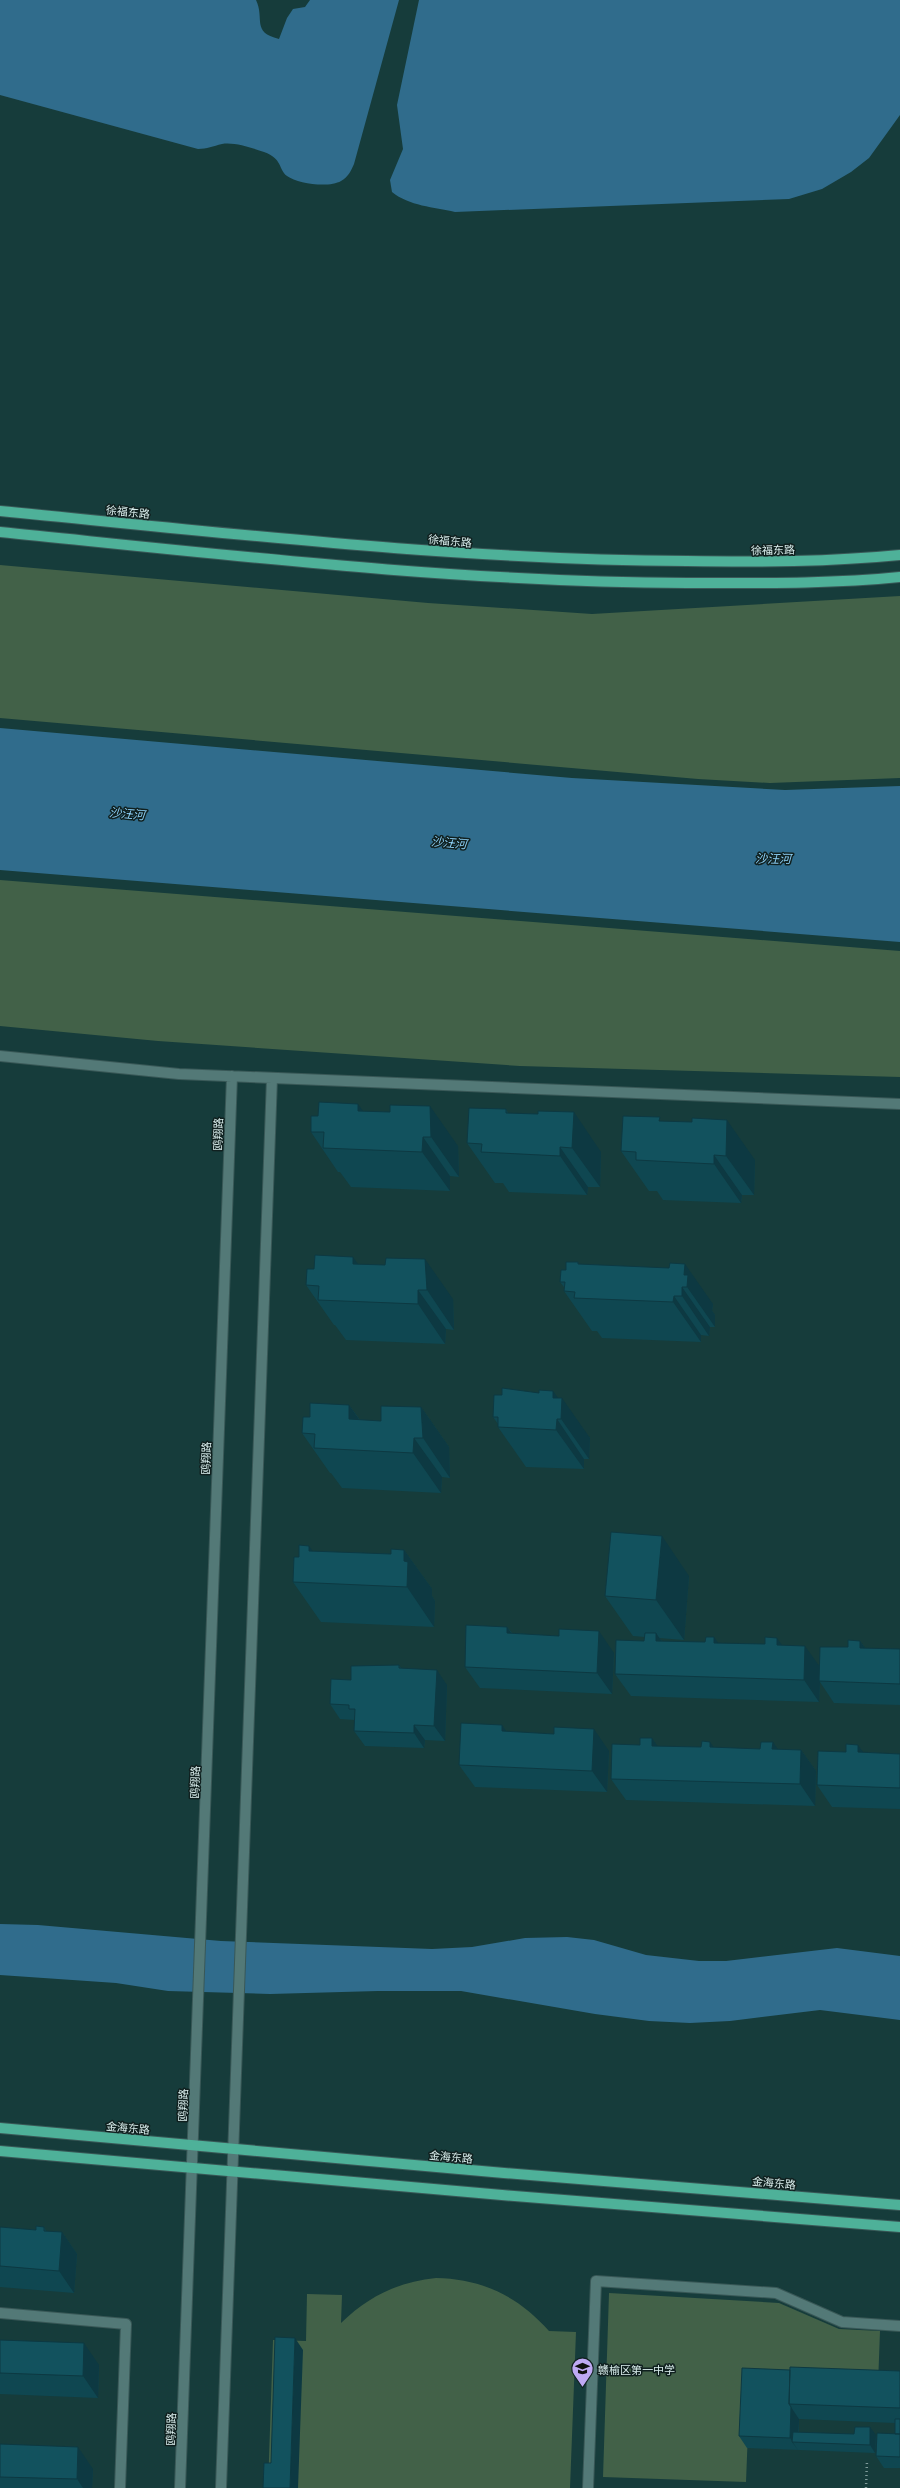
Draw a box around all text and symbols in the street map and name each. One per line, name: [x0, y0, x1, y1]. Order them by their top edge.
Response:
street label: 徐福东路: [105, 501, 151, 521]
street label: 徐福东路: [427, 530, 473, 550]
street label: 徐福东路: [751, 541, 795, 557]
water label: 沙汪河: [108, 802, 148, 824]
water label: 沙汪河: [430, 831, 470, 853]
water label: 沙汪河: [755, 849, 793, 867]
street label: 鸥翔路: [208, 1117, 226, 1151]
street label: 鸥翔路: [196, 1441, 214, 1475]
street label: 鸥翔路: [185, 1765, 203, 1799]
street label: 鸥翔路: [173, 2088, 191, 2122]
street label: 金海东路: [105, 2117, 151, 2137]
street label: 金海东路: [428, 2146, 474, 2166]
street label: 金海东路: [751, 2172, 797, 2192]
school or university icon: 赣榆区第一中学: [569, 2356, 595, 2389]
place label: 赣榆区第一中学: [598, 2361, 675, 2377]
street label: 鸥翔路: [161, 2412, 179, 2446]

